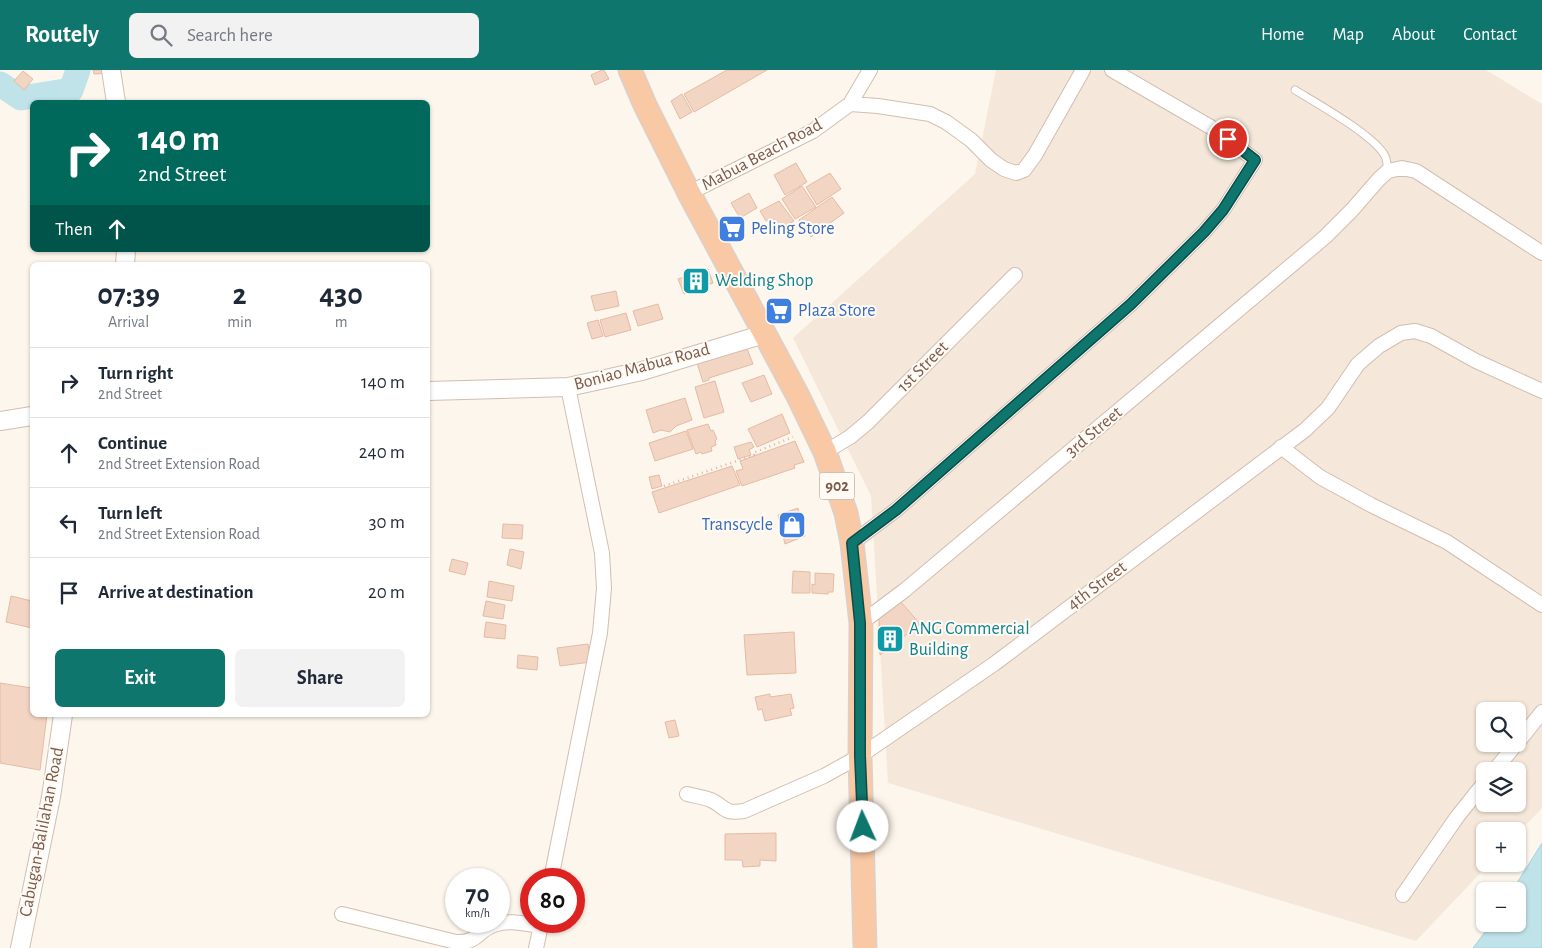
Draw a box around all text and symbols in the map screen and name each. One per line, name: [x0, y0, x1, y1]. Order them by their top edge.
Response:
search box: [129, 13, 479, 58]
icon: search: [147, 21, 175, 49]
text: Routely: [25, 23, 99, 47]
text: Search here: [187, 26, 273, 45]
text: Home: [1261, 26, 1304, 44]
text: Map: [1332, 26, 1364, 44]
text: About: [1392, 26, 1435, 44]
text: Contact: [1463, 26, 1517, 44]
street label: Mabua Beach Road: [699, 116, 825, 194]
pin: [1207, 118, 1249, 160]
icon: right: [55, 120, 120, 185]
text: 140 m: [138, 122, 220, 157]
icon: arrive: [1214, 125, 1242, 153]
text: 2nd Street: [138, 163, 226, 185]
supermarket icon: Peling Store: [717, 214, 747, 244]
icon: ahead: [103, 215, 131, 243]
text: Then: [55, 220, 93, 239]
place label: Peling Store: [751, 220, 834, 238]
building icon: Welding Shop: [681, 266, 711, 296]
place label: Welding Shop: [715, 272, 813, 290]
text: 07:39: [97, 280, 160, 310]
text: 2: [233, 280, 247, 310]
text: 430: [319, 280, 363, 310]
supermarket icon: Plaza Store: [764, 296, 794, 326]
place label: Plaza Store: [798, 302, 876, 320]
text: Arrival: [108, 314, 149, 330]
text: min: [227, 314, 252, 330]
text: m: [335, 314, 347, 330]
street label: 1st Street: [894, 338, 952, 396]
street label: Boniao Mabua Road: [572, 340, 712, 394]
text: Turn right: [98, 364, 173, 383]
icon: right: [55, 369, 83, 397]
text: 140 m: [361, 373, 405, 392]
text: 2nd Street: [98, 386, 162, 402]
street label: 3rd Street: [1062, 403, 1126, 461]
text: Continue: [98, 434, 167, 453]
icon: ahead: [55, 439, 83, 467]
text: 240 m: [359, 443, 405, 462]
text: 2nd Street Extension Road: [98, 456, 260, 472]
road number: 902: [820, 472, 854, 500]
text: Turn left: [98, 504, 162, 523]
icon: left: [55, 509, 83, 537]
shop icon: Transcycle: [777, 510, 807, 540]
text: 30 m: [369, 513, 405, 532]
place label: Transcycle: [702, 516, 773, 534]
text: 2nd Street Extension Road: [98, 526, 260, 542]
street label: 4th Street: [1064, 558, 1130, 614]
icon: arrive: [55, 579, 83, 607]
text: Arrive at destination: [98, 583, 254, 602]
text: 20 m: [368, 583, 405, 602]
place label: ANG Commercial Building: [909, 620, 1030, 659]
building icon: ANG Commercial Building: [875, 624, 905, 654]
button: Exit: [55, 649, 225, 707]
button: Share: [235, 649, 405, 707]
map controls: [1476, 702, 1526, 932]
button: search: [1476, 702, 1526, 752]
street label: Cabugan-Balilahan Road: [17, 746, 67, 918]
button: layers: [1476, 762, 1526, 812]
position arrow: [836, 800, 888, 852]
button: +: [1476, 822, 1526, 872]
speed limit sign: 80: [520, 868, 585, 933]
text: 70: [466, 882, 489, 907]
button: −: [1476, 882, 1526, 932]
text: km/h: [465, 907, 490, 919]

